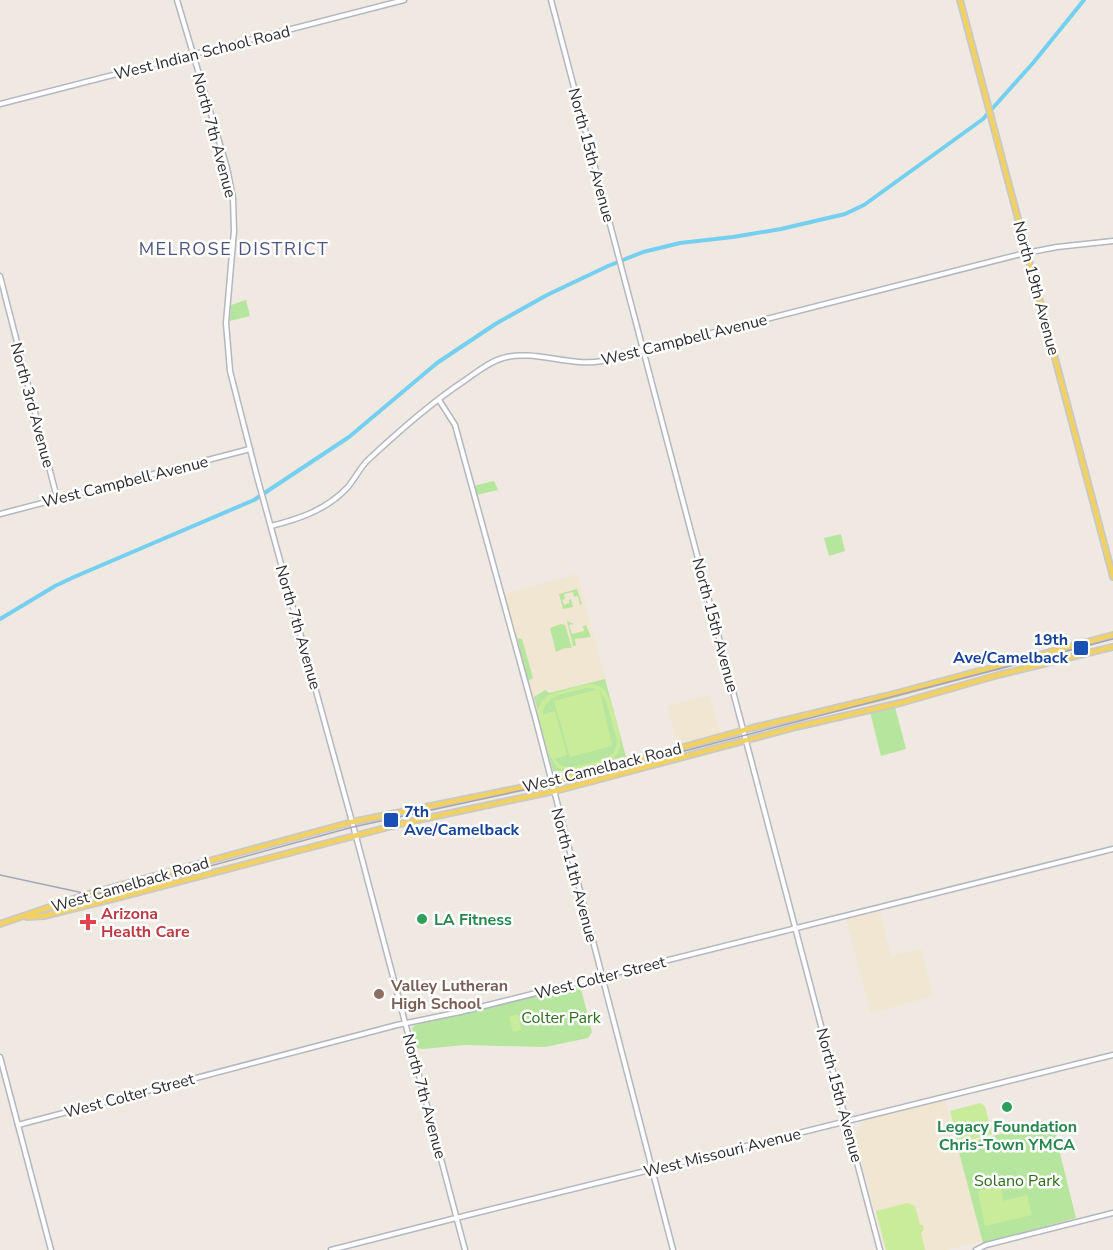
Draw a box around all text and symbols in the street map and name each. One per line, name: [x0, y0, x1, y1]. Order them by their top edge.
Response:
street label: West Indian School Road: [112, 20, 293, 85]
street label: North 7th Avenue: [187, 70, 241, 200]
street label: North 15th Avenue: [563, 86, 620, 225]
street label: North 19th Avenue: [1008, 219, 1065, 358]
district label: MELROSE DISTRICT: [139, 237, 329, 261]
street label: West Campbell Avenue: [599, 309, 770, 371]
street label: North 3rd Avenue: [5, 340, 59, 470]
street label: West Campbell Avenue: [40, 451, 211, 513]
street label: North 15th Avenue: [687, 556, 744, 695]
street label: North 7th Avenue: [270, 562, 326, 692]
place label: 19th Ave/Camelback: [953, 629, 1068, 669]
marker: 19th Ave/Camelback: [1072, 639, 1090, 657]
street label: West Camelback Road: [521, 738, 684, 798]
place label: 7th Ave/Camelback: [404, 801, 519, 841]
street label: North 11th Avenue: [546, 806, 603, 945]
marker: 7th Ave/Camelback: [382, 811, 400, 829]
street label: West Camelback Road: [49, 852, 212, 918]
place label: Arizona Health Care: [101, 903, 190, 943]
place label: LA Fitness: [434, 909, 512, 931]
marker: LA Fitness: [415, 912, 429, 926]
marker: Arizona Health Care: [79, 913, 97, 931]
street label: West Colter Street: [533, 951, 668, 1005]
place label: Valley Lutheran High School: [390, 975, 508, 1015]
marker: Valley Lutheran High School: [372, 987, 386, 1001]
park label: Colter Park: [521, 1007, 602, 1029]
street label: North 15th Avenue: [811, 1026, 868, 1165]
street label: North 7th Avenue: [397, 1031, 451, 1161]
street label: West Colter Street: [62, 1068, 197, 1124]
marker: Legacy Foundation Chris-Town YMCA: [1000, 1100, 1014, 1114]
place label: Legacy Foundation Chris-Town YMCA: [937, 1116, 1077, 1156]
street label: West Missouri Avenue: [641, 1123, 803, 1183]
park label: Solano Park: [974, 1170, 1061, 1192]

